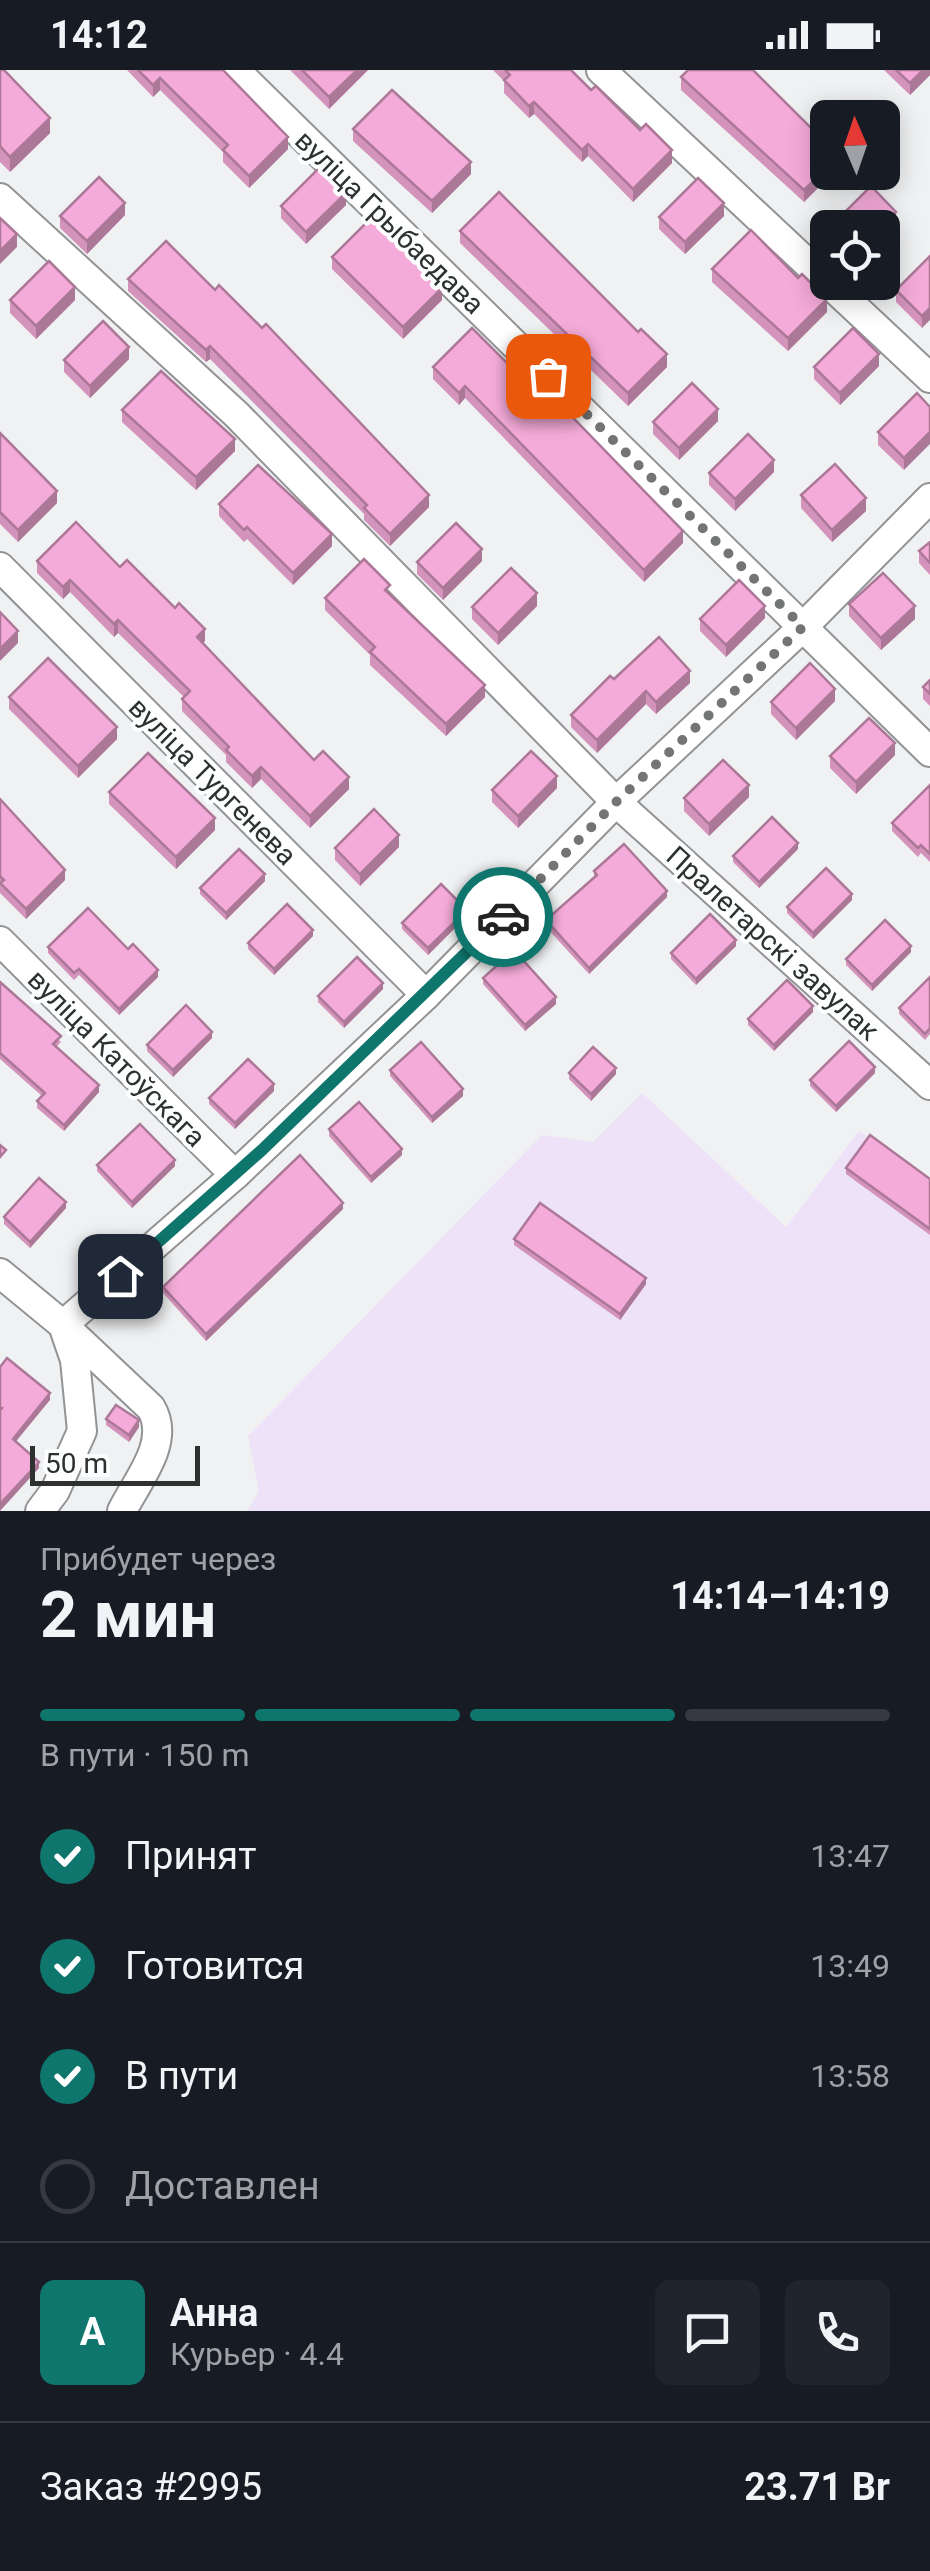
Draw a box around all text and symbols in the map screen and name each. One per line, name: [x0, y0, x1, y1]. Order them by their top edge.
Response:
text: 14:12: [50, 13, 148, 57]
north arrow: [810, 100, 900, 190]
map controls: [810, 100, 900, 300]
street label: вуліца Грыбаедава: [288, 124, 491, 321]
button: locate: [810, 210, 900, 300]
pin: [506, 334, 591, 419]
icon: bag: [521, 349, 576, 404]
street label: вуліца Тургенева: [122, 691, 303, 872]
street label: Пралетарскі завулак: [660, 839, 886, 1047]
courier: [453, 867, 553, 967]
icon: car: [476, 890, 531, 945]
street label: вуліца Катоўскага: [21, 963, 212, 1154]
pin: [78, 1234, 163, 1319]
icon: home: [93, 1249, 148, 1304]
scale bar: [30, 1441, 200, 1486]
text: 50 m: [45, 1447, 108, 1480]
text: Прибудет через: [40, 1540, 276, 1578]
text: 14:14–14:19: [670, 1574, 890, 1618]
text: 2 мин: [40, 1577, 216, 1653]
text: В пути · 150 m: [40, 1736, 250, 1774]
icon: check: [40, 1829, 95, 1884]
text: Принят: [125, 1834, 256, 1878]
text: 13:47: [810, 1837, 890, 1875]
icon: check: [40, 1939, 95, 1994]
text: Готовится: [125, 1944, 304, 1988]
text: 13:49: [810, 1947, 890, 1985]
icon: check: [40, 2049, 95, 2104]
text: В пути: [125, 2054, 238, 2098]
text: 13:58: [810, 2057, 890, 2095]
text: Доставлен: [125, 2164, 320, 2208]
button: chat: [655, 2280, 760, 2385]
button: phone: [785, 2280, 890, 2385]
text: Анна: [170, 2291, 258, 2335]
text: А: [80, 2310, 105, 2354]
text: Курьер · 4.4: [170, 2335, 344, 2373]
text: Заказ #2995: [40, 2465, 262, 2509]
text: 23.71 Br: [744, 2465, 890, 2509]

